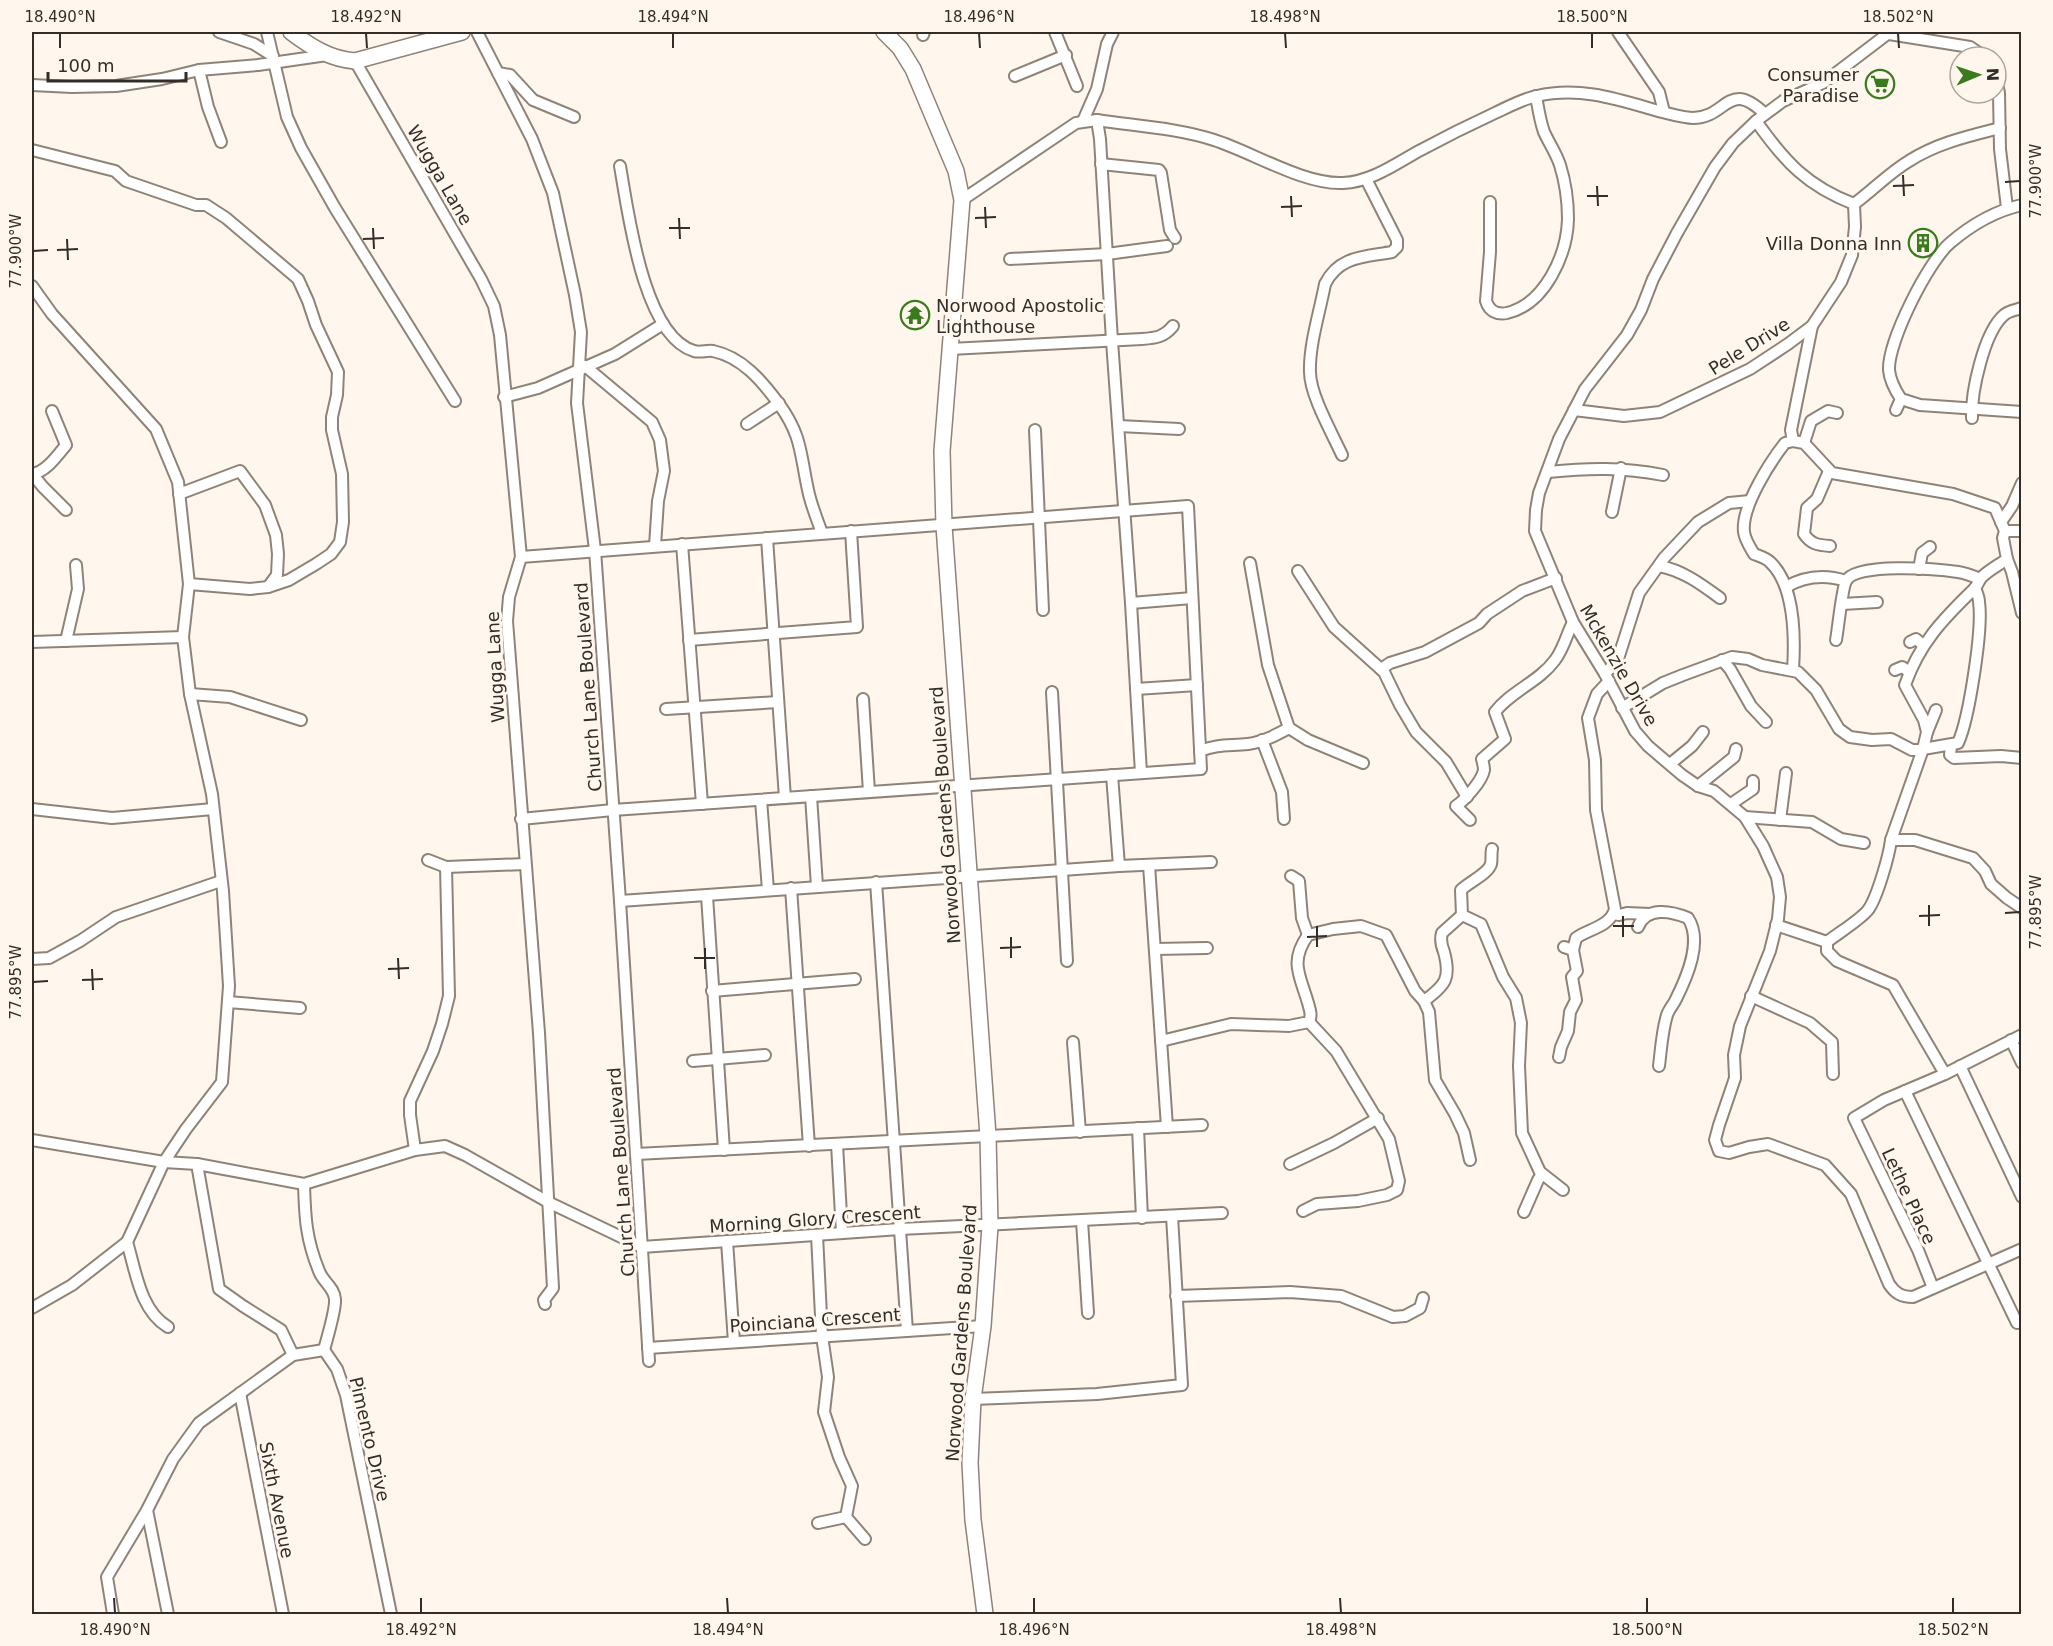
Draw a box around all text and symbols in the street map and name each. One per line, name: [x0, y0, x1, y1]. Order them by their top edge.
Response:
text: 18.490°N: [24, 8, 96, 26]
text: 18.492°N: [330, 8, 402, 26]
text: 18.494°N: [637, 8, 709, 26]
text: 18.496°N: [943, 8, 1015, 26]
text: 18.498°N: [1249, 8, 1321, 26]
text: 18.500°N: [1556, 8, 1628, 26]
text: 18.502°N: [1862, 8, 1934, 26]
scale bar: [48, 45, 186, 83]
north arrow: [1948, 45, 2008, 105]
text: 100 m: [57, 55, 115, 76]
place label: Consumer Paradise: [1767, 64, 1860, 106]
text: N: [1983, 67, 2002, 82]
supermarket icon: Consumer Paradise: [1864, 68, 1896, 100]
street label: Wugga Lane: [403, 121, 477, 229]
text: 77.900°W: [2027, 143, 2045, 218]
text: 77.900°W: [7, 213, 25, 288]
building icon: Villa Donna Inn: [1907, 227, 1939, 259]
place label: Villa Donna Inn: [1766, 233, 1902, 254]
place label: Norwood Apostolic Lighthouse: [936, 295, 1104, 337]
temple icon: Norwood Apostolic Lighthouse: [899, 299, 931, 331]
street label: Pele Drive: [1705, 313, 1793, 379]
street label: Church Lane Boulevard: [570, 582, 606, 792]
street label: Mckenzie Drive: [1576, 600, 1662, 730]
street label: Wugga Lane: [482, 611, 508, 723]
street label: Norwood Gardens Boulevard: [926, 686, 964, 944]
text: 77.895°W: [2027, 874, 2045, 949]
text: 77.895°W: [7, 944, 25, 1019]
street label: Church Lane Boulevard: [603, 1067, 639, 1277]
street label: Lethe Place: [1878, 1144, 1940, 1248]
street label: Morning Glory Crescent: [709, 1201, 921, 1237]
street label: Norwood Gardens Boulevard: [942, 1204, 980, 1462]
street label: Poinciana Crescent: [729, 1304, 901, 1336]
street label: Pimento Drive: [345, 1375, 395, 1503]
street label: Sixth Avenue: [255, 1440, 299, 1560]
text: 18.490°N: [79, 1621, 151, 1639]
text: 18.492°N: [385, 1621, 457, 1639]
text: 18.494°N: [692, 1621, 764, 1639]
text: 18.496°N: [998, 1621, 1070, 1639]
text: 18.498°N: [1305, 1621, 1377, 1639]
text: 18.500°N: [1611, 1621, 1683, 1639]
text: 18.502°N: [1917, 1621, 1989, 1639]

